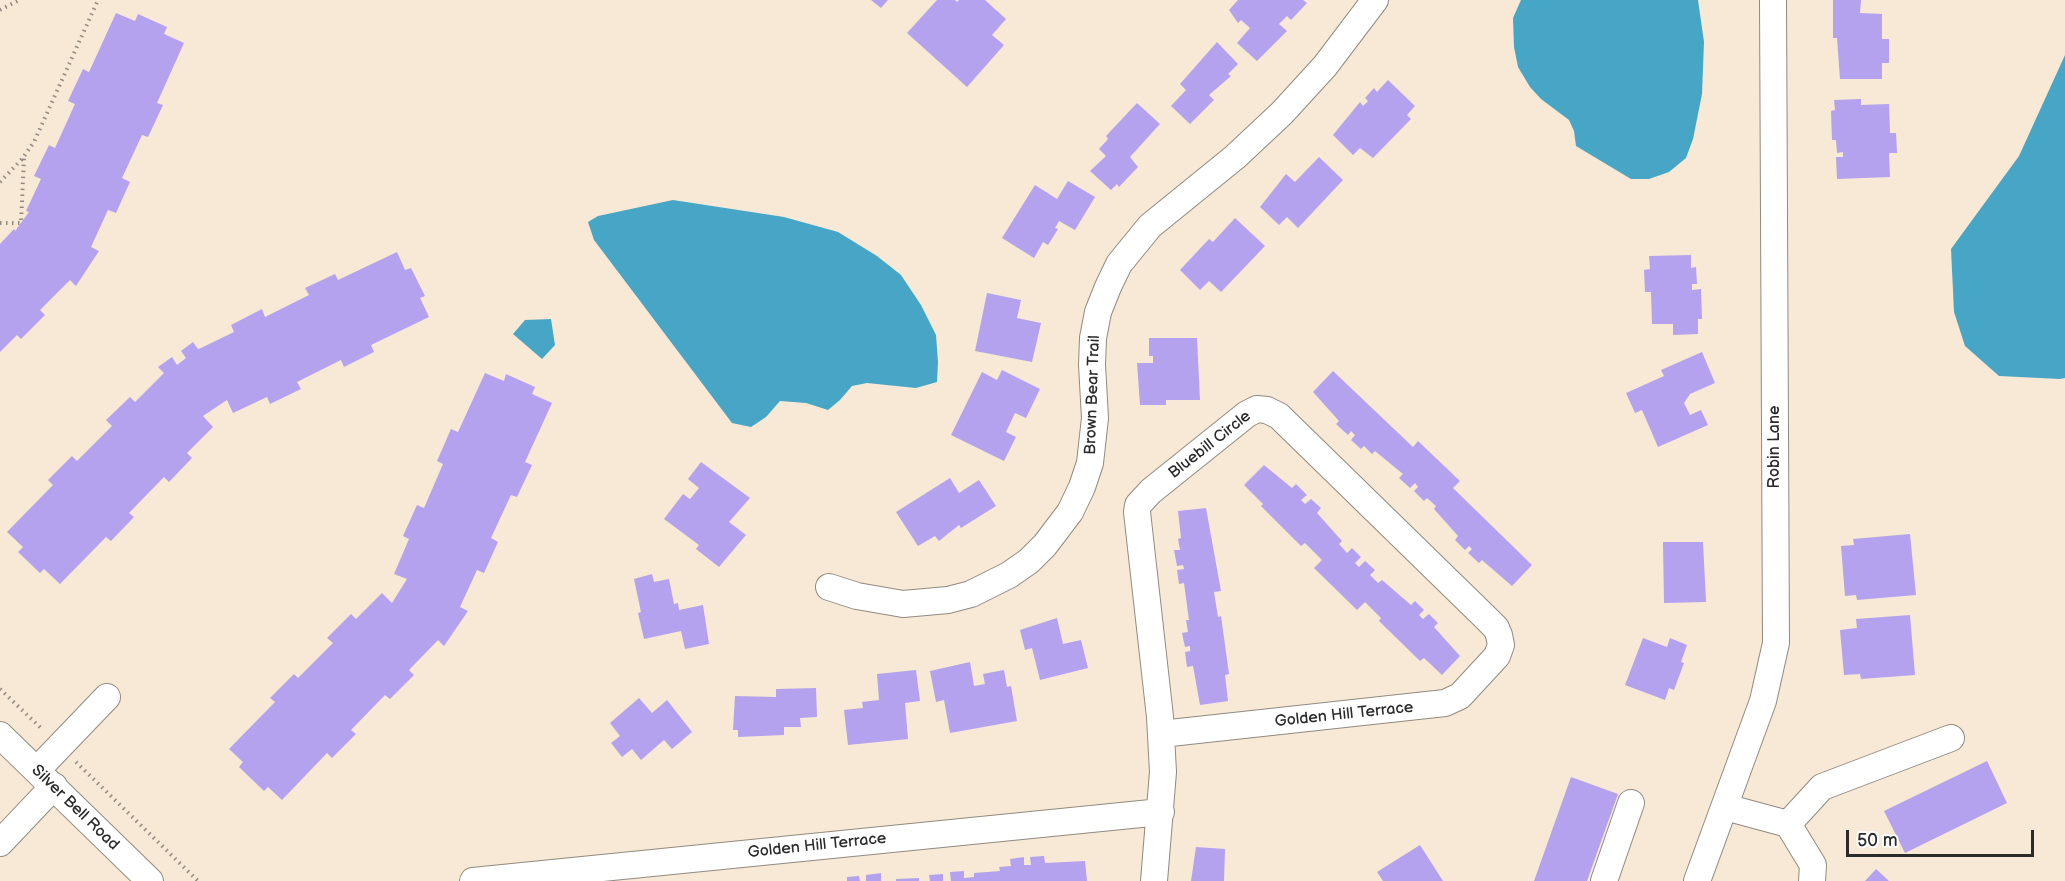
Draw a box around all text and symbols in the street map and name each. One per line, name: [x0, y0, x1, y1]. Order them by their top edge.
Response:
street label: Brown Bear Trail: [1081, 335, 1105, 455]
street label: Robin Lane: [1765, 406, 1785, 488]
street label: Bluebill Circle: [1165, 407, 1255, 483]
street label: Golden Hill Terrace: [1274, 698, 1414, 732]
street label: Silver Bell Road: [27, 761, 123, 855]
scale bar: [1849, 818, 2036, 856]
street label: Golden Hill Terrace: [747, 829, 887, 863]
text: 50 m: [1857, 830, 1898, 851]

